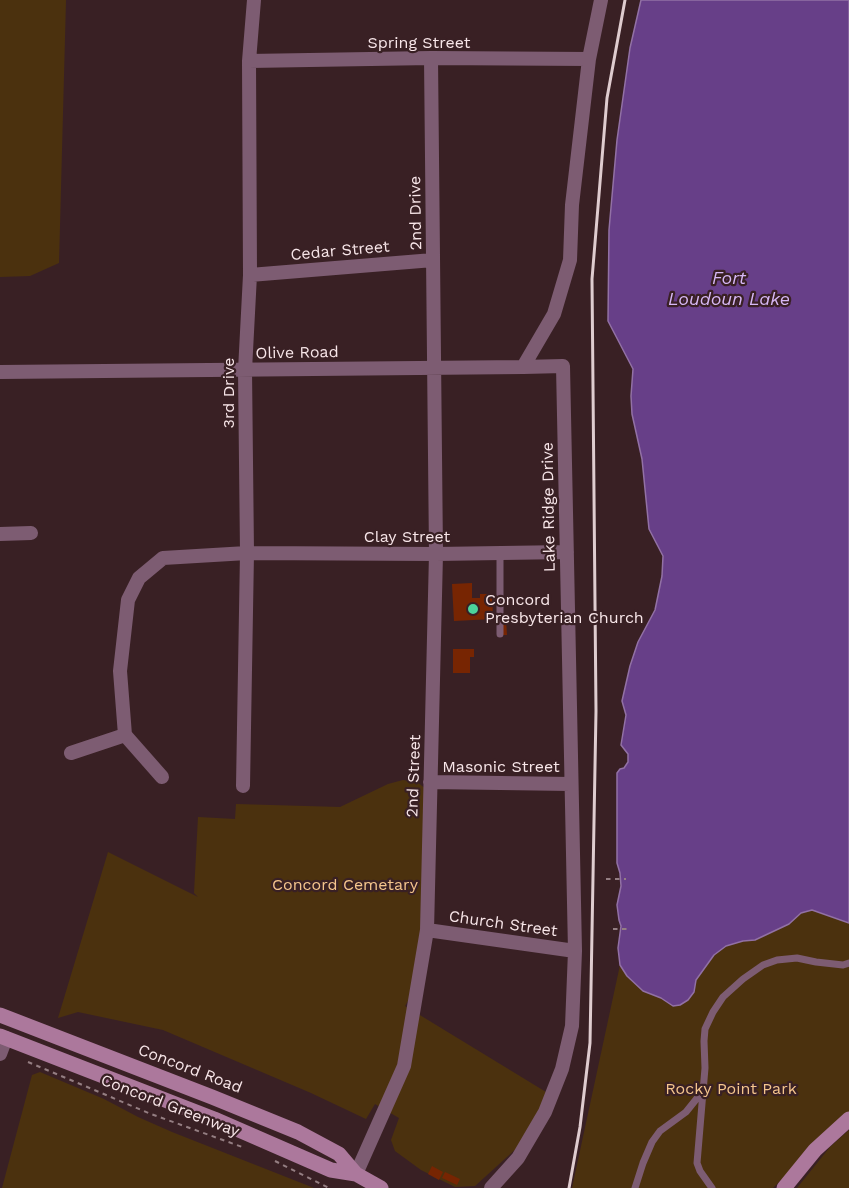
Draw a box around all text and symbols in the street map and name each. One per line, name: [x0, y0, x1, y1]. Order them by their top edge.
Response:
street label: Spring Street: [367, 33, 471, 53]
street label: 2nd Drive: [406, 176, 426, 250]
street label: Cedar Street: [290, 237, 390, 265]
water label: Fort Loudoun Lake: [668, 268, 790, 310]
street label: Olive Road: [255, 343, 339, 363]
street label: 3rd Drive: [219, 358, 239, 428]
street label: Lake Ridge Drive: [538, 442, 560, 572]
street label: Clay Street: [364, 527, 450, 547]
place label: Concord Presbyterian Church: [485, 590, 644, 628]
marker: Concord Presbyterian Church: [466, 602, 480, 616]
street label: 2nd Street: [403, 734, 425, 818]
street label: Masonic Street: [442, 757, 560, 777]
park label: Concord Cemetary: [272, 875, 418, 895]
street label: Church Street: [447, 907, 559, 941]
street label: Concord Road: [135, 1040, 245, 1098]
street label: Concord Greenway: [98, 1071, 242, 1141]
park label: Rocky Point Park: [665, 1079, 797, 1099]

